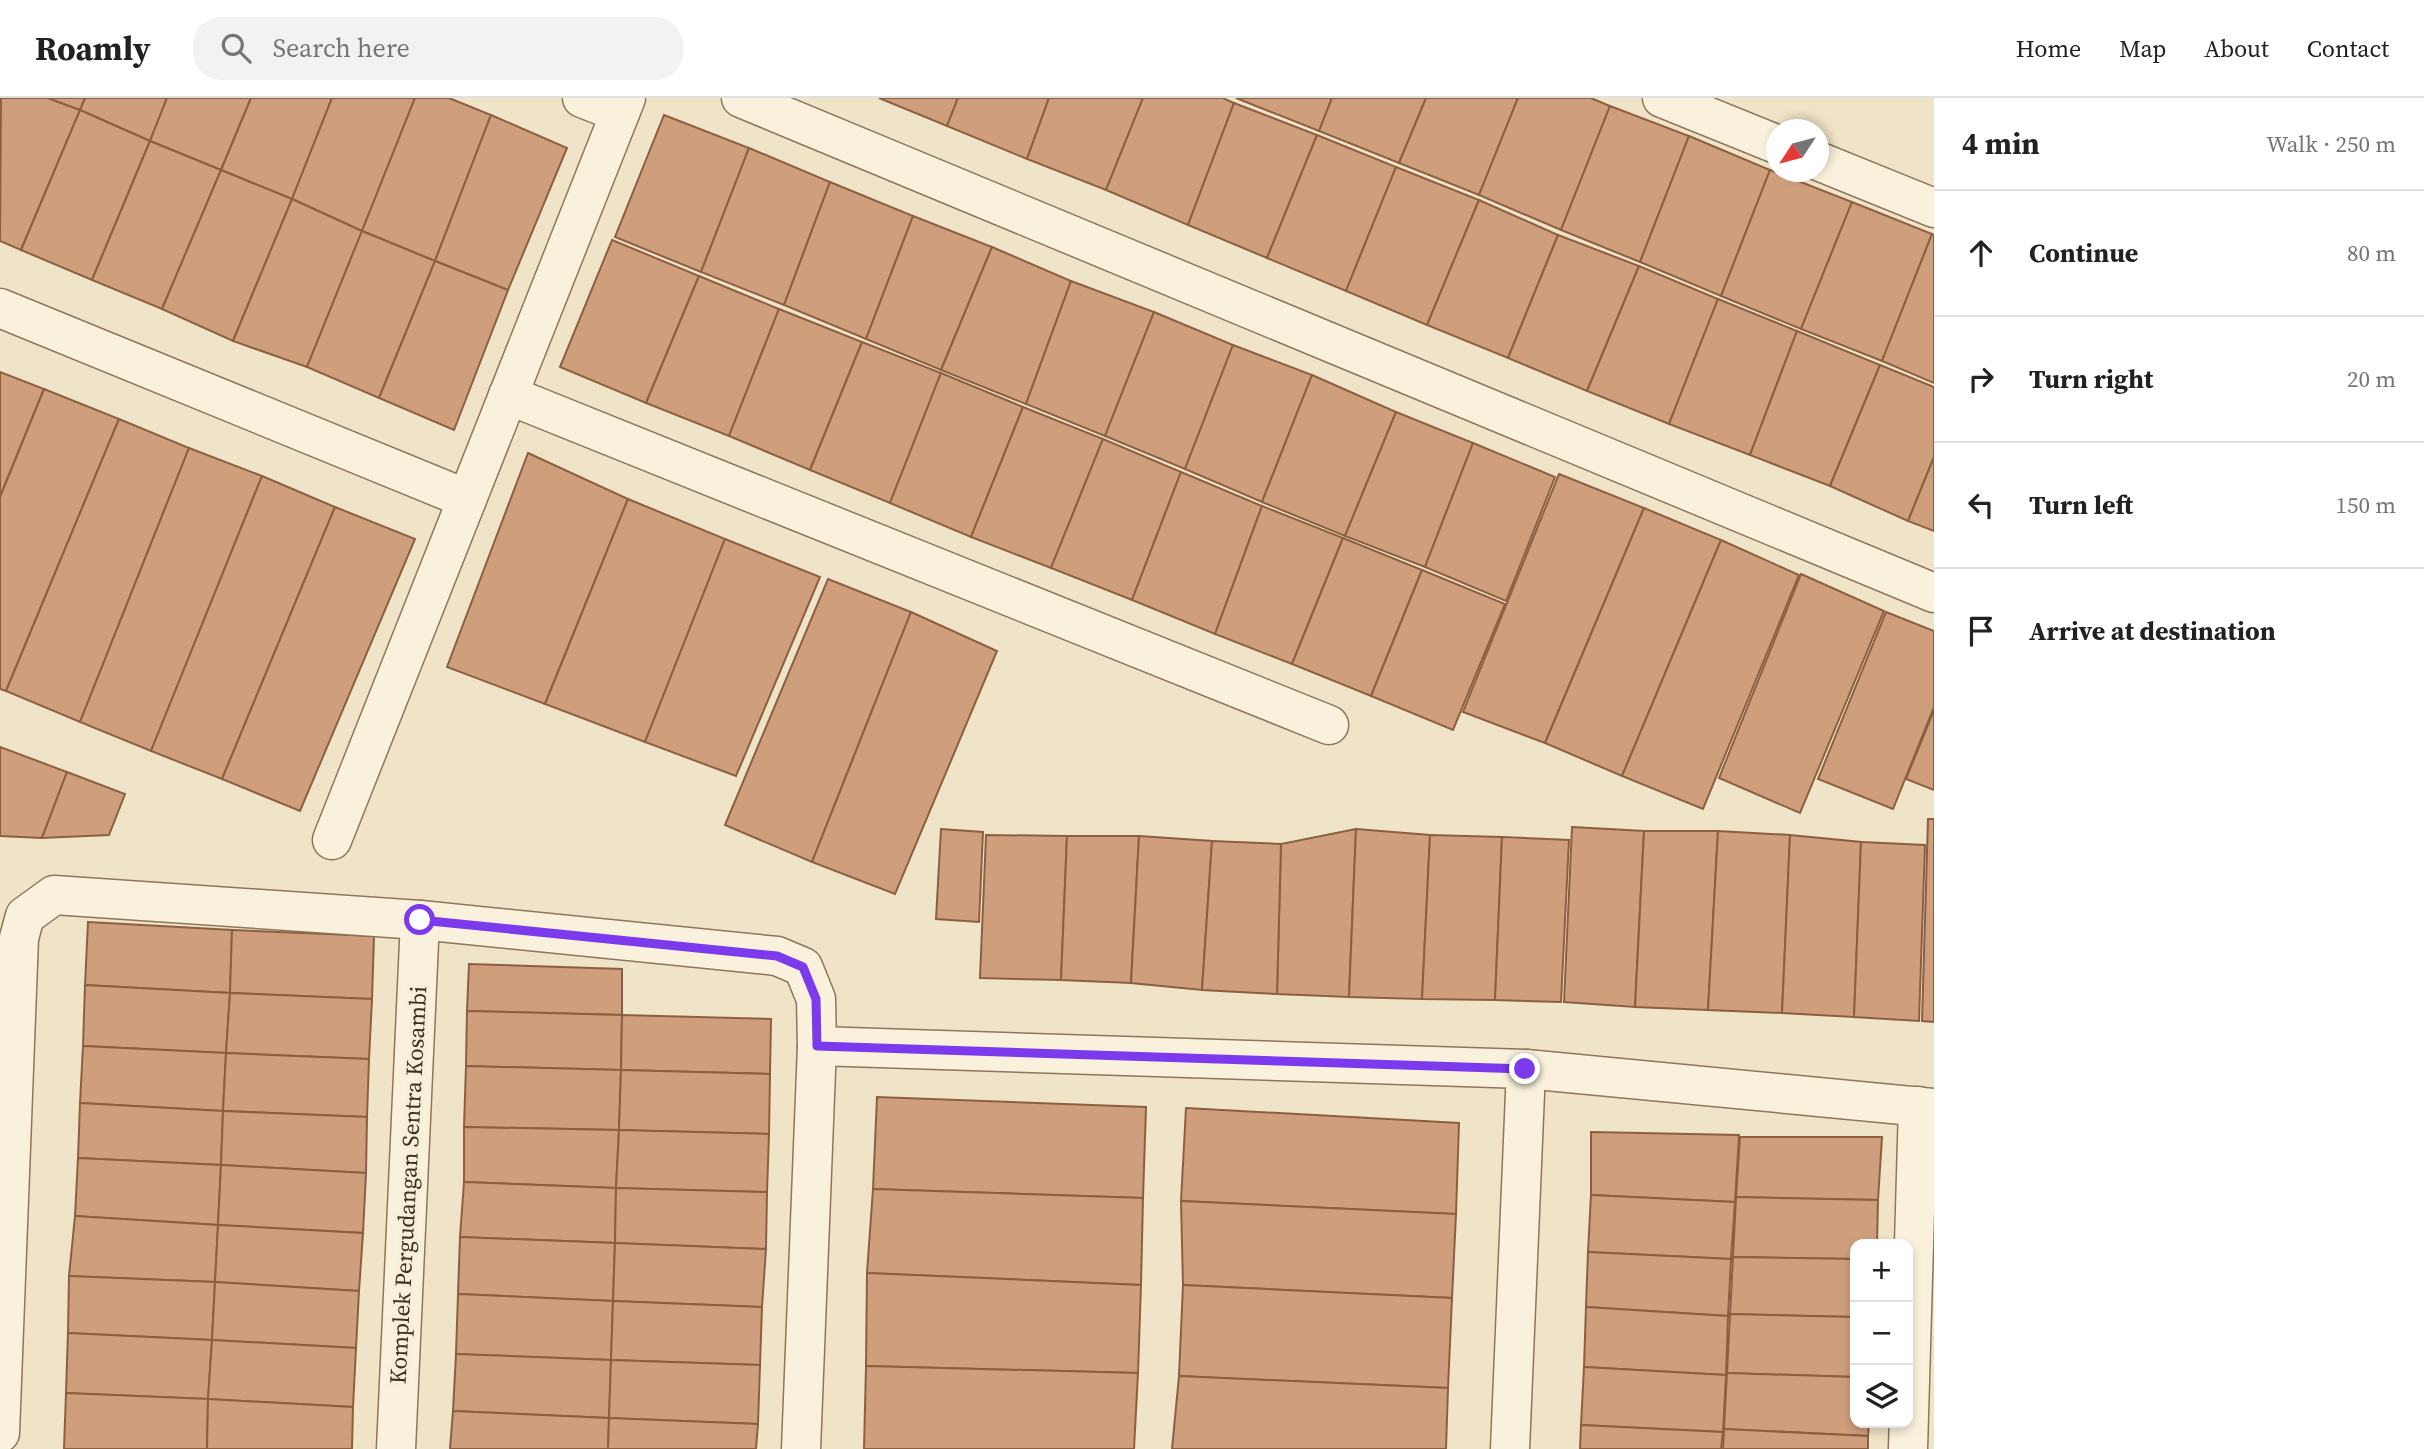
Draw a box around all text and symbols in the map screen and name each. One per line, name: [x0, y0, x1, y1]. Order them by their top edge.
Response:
search box: [193, 17, 683, 80]
text: Roamly: [35, 26, 151, 71]
icon: search: [217, 29, 255, 67]
text: Search here: [273, 30, 410, 66]
text: Home: [2016, 32, 2081, 65]
text: Map: [2119, 32, 2166, 65]
text: About: [2204, 32, 2269, 65]
text: Contact: [2307, 32, 2389, 65]
north arrow: [1766, 119, 1829, 182]
text: 4 min: [1962, 123, 2040, 164]
text: Walk · 250 m: [2266, 128, 2396, 160]
icon: ahead: [1962, 234, 2000, 272]
text: Continue: [2029, 235, 2138, 271]
text: 80 m: [2347, 237, 2396, 269]
icon: right: [1962, 360, 2000, 398]
text: Turn right: [2029, 361, 2153, 397]
text: 20 m: [2347, 363, 2396, 395]
icon: left: [1962, 486, 2000, 524]
text: Turn left: [2029, 487, 2133, 523]
text: 150 m: [2335, 489, 2396, 521]
icon: arrive: [1962, 612, 2000, 650]
text: Arrive at destination: [2029, 613, 2276, 649]
route start: [404, 904, 435, 935]
street label: Komplek Pergudangan Sentra Kosambi: [382, 985, 434, 1385]
route end: [1509, 1053, 1540, 1084]
map controls: [1850, 1239, 1913, 1428]
button: +: [1850, 1239, 1913, 1302]
button: −: [1850, 1302, 1913, 1365]
button: layers: [1850, 1365, 1913, 1428]

